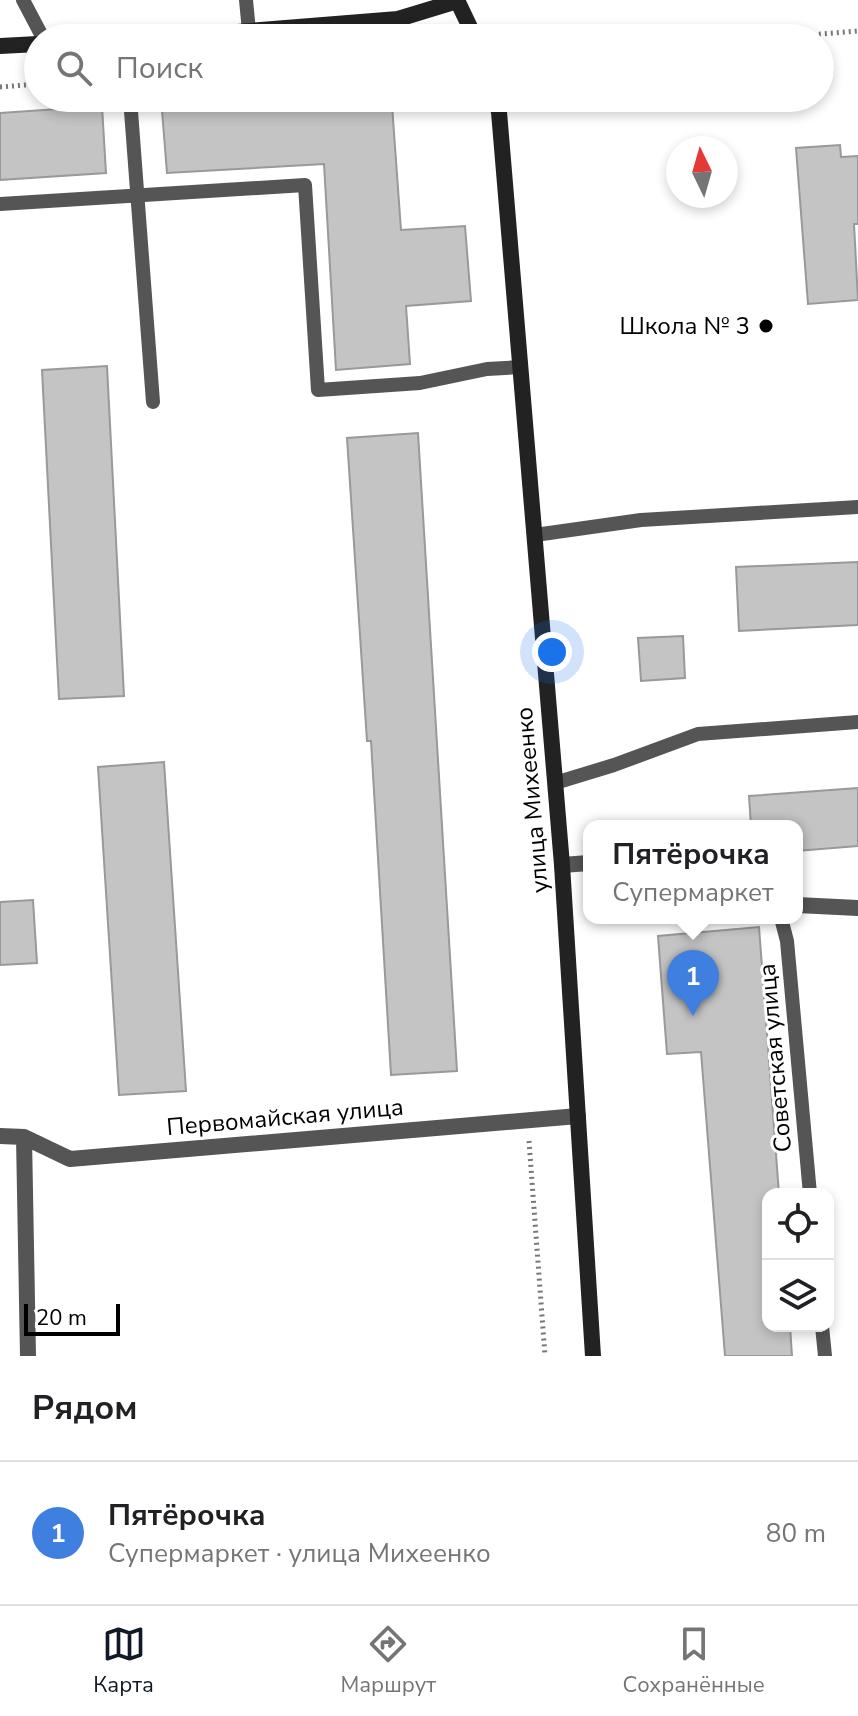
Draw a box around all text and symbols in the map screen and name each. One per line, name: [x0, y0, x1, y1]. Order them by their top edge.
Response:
search box: [24, 24, 834, 112]
icon: search: [52, 46, 96, 90]
text: Поиск: [116, 48, 203, 89]
north arrow: [666, 136, 738, 208]
place label: Школа № 3: [619, 310, 750, 342]
marker: Школа № 3: [757, 317, 775, 335]
your location: [532, 632, 572, 672]
street label: улица Михеенко: [508, 706, 556, 894]
popup: [583, 820, 803, 924]
text: Пятёрочка: [612, 834, 770, 875]
text: Супермаркет: [612, 875, 774, 910]
pin: 1: [667, 950, 719, 1016]
street label: Советская улица: [751, 962, 799, 1154]
street label: Первомайская улица: [165, 1091, 405, 1143]
map controls: [762, 1188, 834, 1332]
button: locate: [762, 1188, 834, 1260]
button: layers: [762, 1260, 834, 1332]
scale bar: [24, 1300, 120, 1336]
text: 20 m: [36, 1303, 87, 1333]
text: Рядом: [32, 1385, 138, 1431]
text: Пятёрочка: [108, 1495, 266, 1536]
text: 1: [50, 1516, 66, 1551]
text: 80 m: [766, 1516, 826, 1551]
text: Супермаркет · улица Михеенко: [108, 1536, 491, 1571]
tab: Карта: [93, 1622, 154, 1700]
tab: Маршрут: [340, 1622, 436, 1700]
tab: Сохранённые: [623, 1622, 765, 1700]

